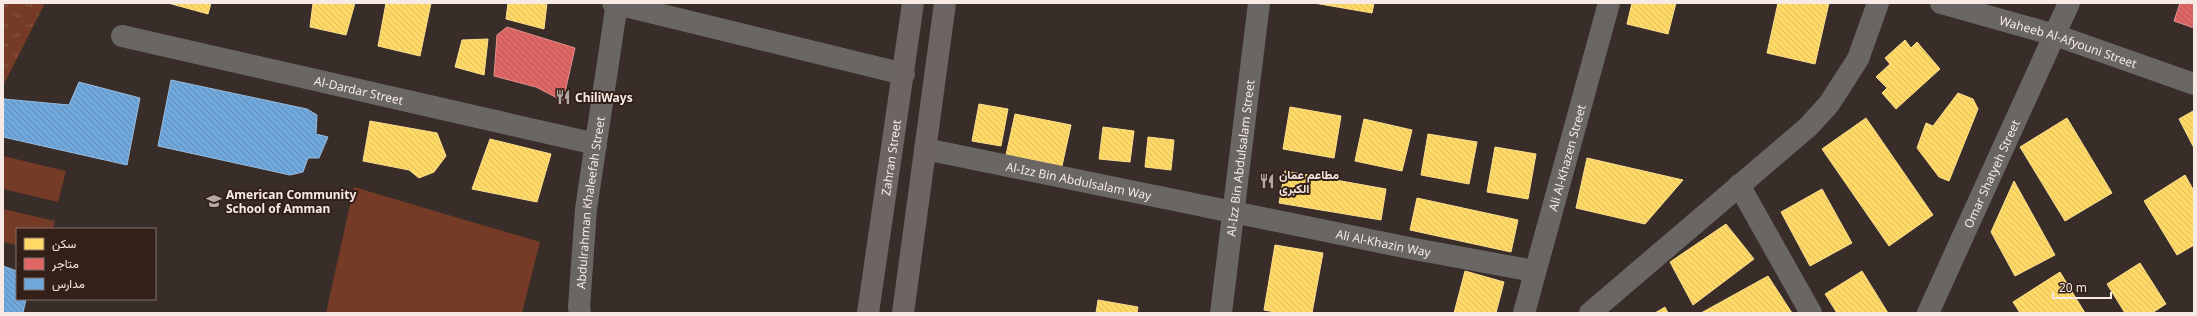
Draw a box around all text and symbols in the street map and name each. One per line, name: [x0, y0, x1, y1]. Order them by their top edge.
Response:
street label: Waheeb Al-Afyouni Street: [1998, 11, 2140, 72]
street label: Al-Dardar Street: [313, 72, 406, 108]
street label: Al-Izz Bin Abdulsalam Street: [1222, 78, 1258, 238]
restaurant icon: ChiliWays: [554, 88, 572, 106]
place label: ChiliWays: [575, 89, 633, 106]
street label: Ali Al-Khazen Street: [1544, 102, 1589, 213]
street label: Abdulrahman Khaleefah Street: [572, 115, 608, 290]
street label: Omar Shatyeh Street: [1959, 116, 2024, 231]
street label: Zahran Street: [877, 118, 905, 197]
street label: Al-Izz Bin Abdulsalam Way: [1005, 157, 1154, 204]
place label: مطاعم عمان الكبرى: [1279, 166, 1340, 197]
restaurant icon: مطاعم عمان الكبرى: [1258, 172, 1276, 190]
place label: American Community School of Amman: [226, 186, 356, 217]
school or university icon: American Community School of Amman: [205, 192, 223, 210]
street label: Ali Al-Khazin Way: [1335, 225, 1433, 261]
legend: [16, 228, 156, 300]
text: سكن: [52, 235, 76, 252]
text: متاجر: [51, 255, 79, 272]
scale bar: [2053, 274, 2111, 300]
text: مدارس: [52, 275, 85, 292]
text: 20 m: [2059, 279, 2087, 296]

